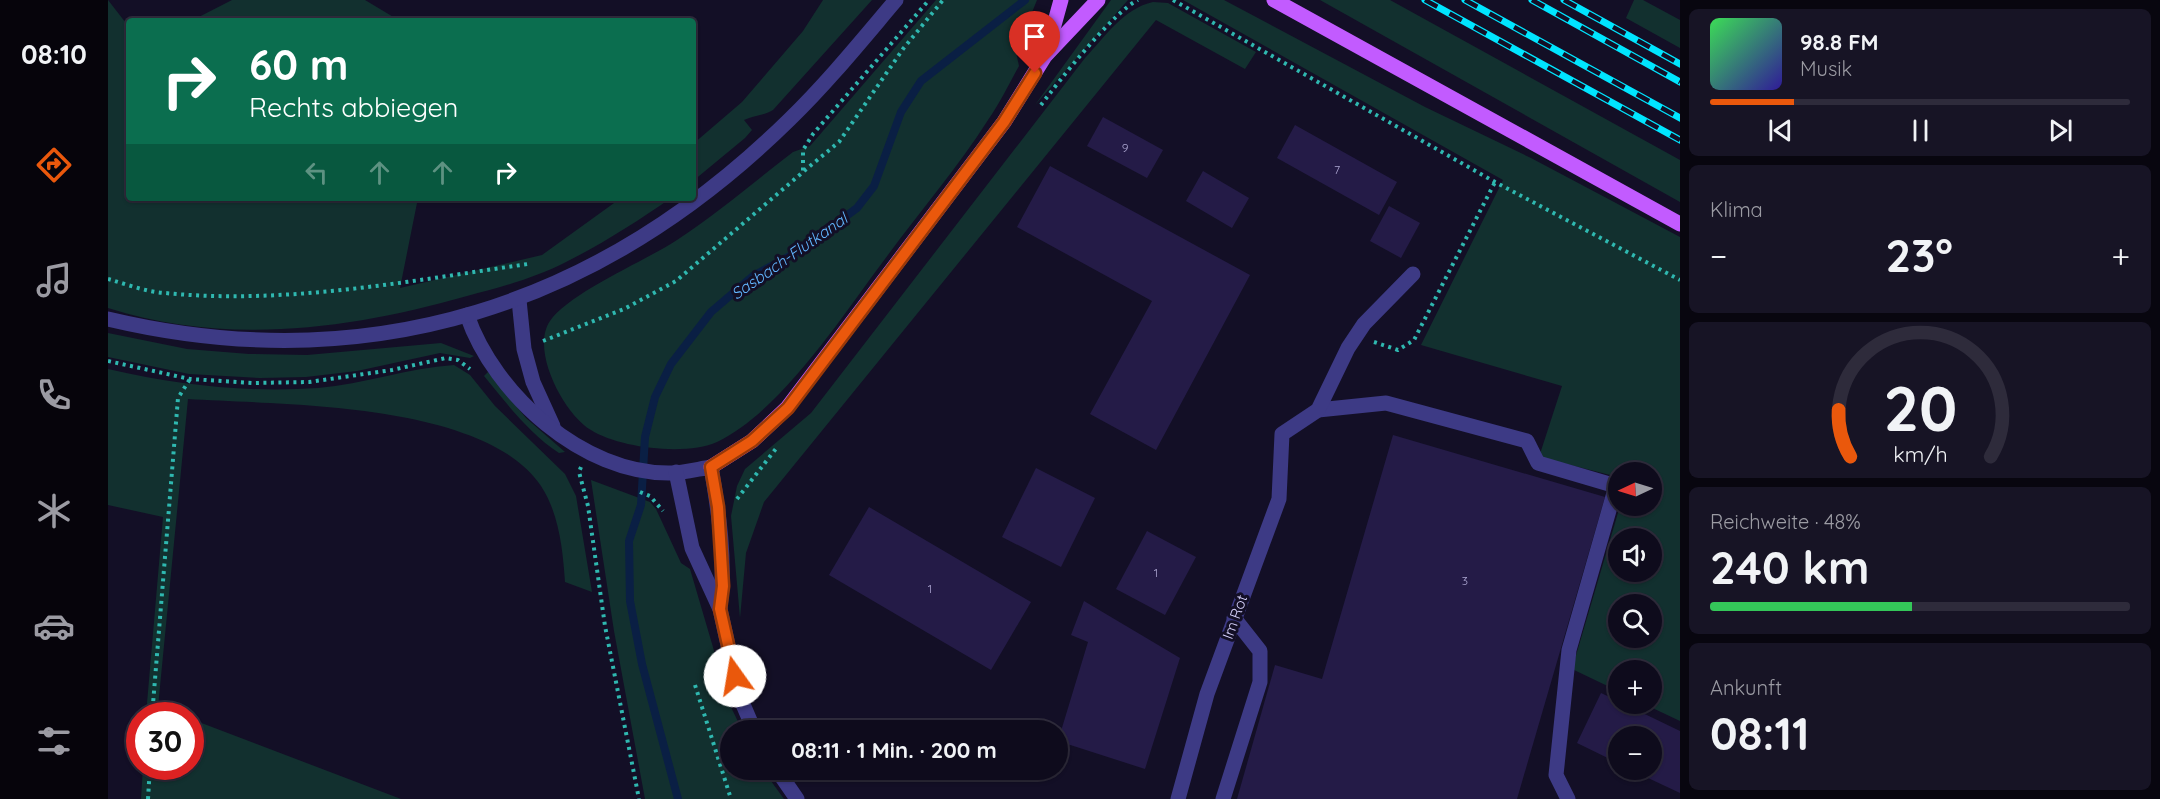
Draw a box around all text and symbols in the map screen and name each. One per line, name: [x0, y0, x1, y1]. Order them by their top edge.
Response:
pin: [1009, 11, 1060, 73]
icon: arrive: [1018, 20, 1051, 53]
text: 98.8 FM: [1800, 28, 1879, 56]
text: 08:10: [21, 37, 87, 71]
text: 60 m: [249, 38, 349, 91]
icon: right: [150, 42, 228, 120]
text: Musik: [1800, 56, 1852, 81]
text: Rechts abbiegen: [249, 90, 458, 124]
icon: previous: [1764, 114, 1797, 147]
icon: pause: [1904, 114, 1937, 147]
icon: next: [2044, 114, 2077, 147]
house number: 9: [1122, 140, 1129, 155]
icon: directions: [33, 144, 75, 186]
icon: left: [300, 156, 333, 189]
icon: ahead: [363, 156, 396, 189]
icon: ahead: [426, 156, 459, 189]
icon: right: [489, 156, 522, 189]
house number: 7: [1334, 162, 1340, 177]
text: Klima: [1710, 197, 1763, 222]
water label: Sasbach-Flutkanal: [727, 207, 853, 304]
text: 23°: [1886, 227, 1953, 283]
text: −: [1710, 235, 1727, 276]
text: +: [2111, 235, 2130, 276]
icon: music: [33, 259, 75, 301]
text: 20: [1883, 369, 1957, 447]
icon: phone: [33, 374, 75, 416]
text: km/h: [1893, 441, 1947, 467]
north arrow: [1608, 462, 1662, 516]
map controls: [1608, 462, 1662, 780]
icon: climate: [33, 490, 75, 532]
text: Reichweite · 48%: [1710, 509, 1861, 534]
button: sound: [1608, 528, 1662, 582]
text: 240 km: [1710, 539, 1869, 595]
house number: 1: [1154, 565, 1158, 580]
house number: 3: [1462, 573, 1468, 588]
house number: 1: [928, 581, 932, 596]
street label: Im Rot: [1218, 592, 1251, 642]
button: search: [1608, 594, 1662, 648]
icon: car: [33, 605, 75, 647]
position arrow: [703, 644, 767, 708]
button: +: [1608, 660, 1662, 714]
text: Ankunft: [1710, 675, 1782, 700]
speed limit sign: 30: [126, 702, 204, 780]
text: 08:11: [1710, 705, 1810, 761]
icon: filters: [33, 720, 75, 762]
button: −: [1608, 726, 1662, 780]
text: 08:11 · 1 Min. · 200 m: [791, 736, 997, 764]

